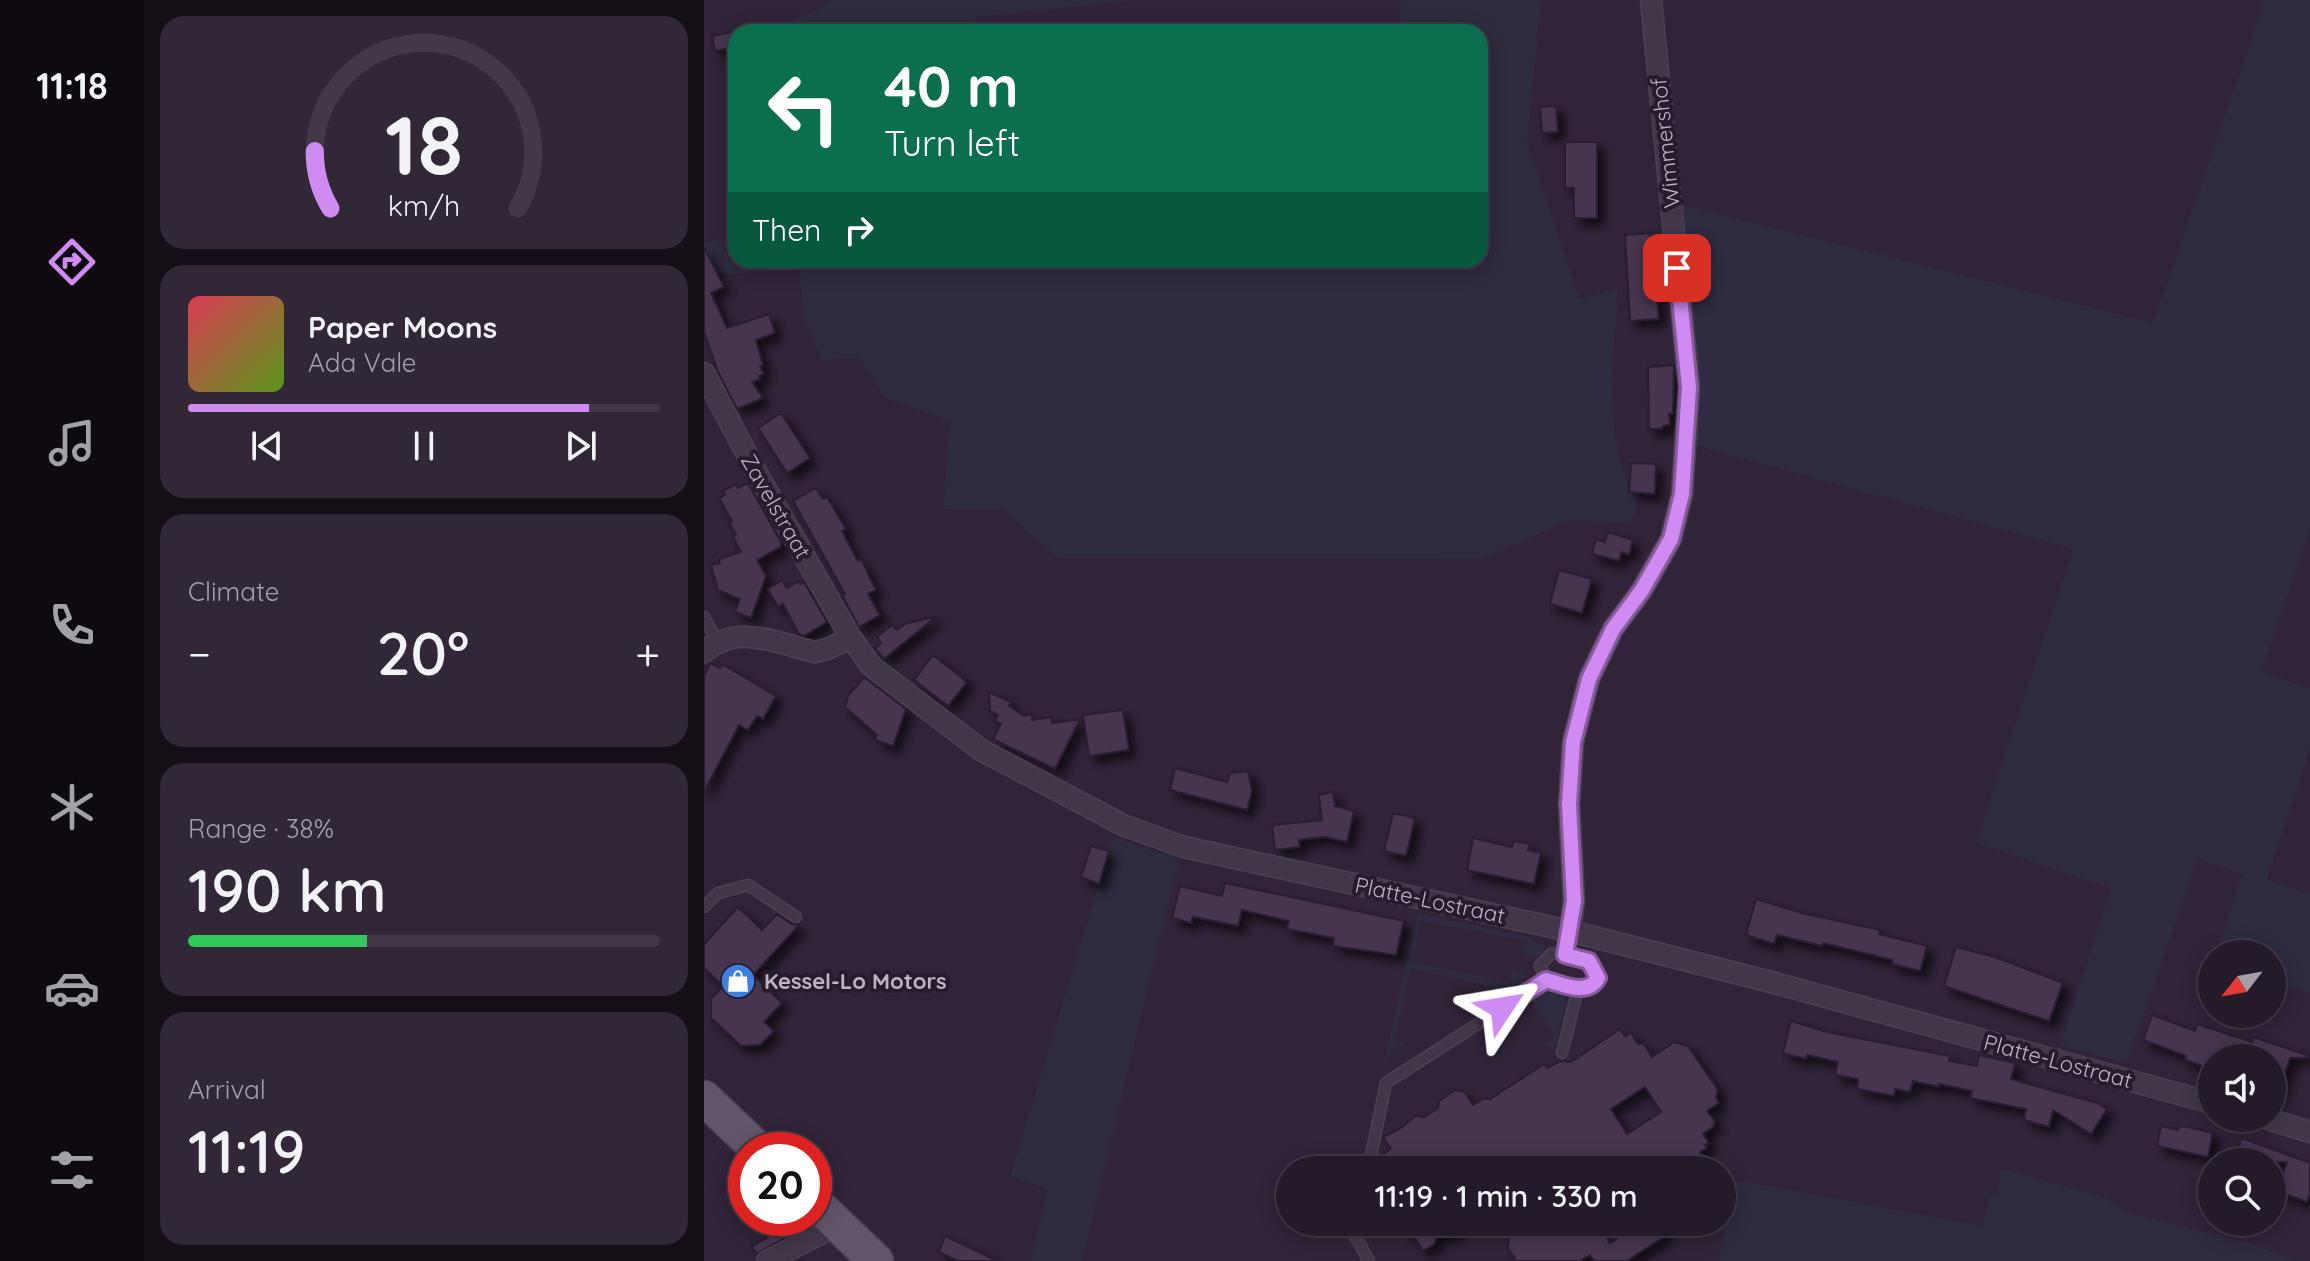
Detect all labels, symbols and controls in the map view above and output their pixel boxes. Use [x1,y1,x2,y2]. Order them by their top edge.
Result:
text: 40 m [884,51,1019,121]
icon: left [752,56,856,160]
text: 11:18 [36,63,108,108]
street label: Wimmershof [1644,76,1686,210]
text: 18 [385,91,463,195]
text: Turn left [884,120,1020,165]
text: km/h [388,187,460,223]
icon: right [837,208,881,252]
text: Then [752,211,821,249]
icon: directions [44,234,100,290]
pin [1643,234,1711,302]
icon: arrive [1655,246,1699,290]
text: Paper Moons [308,308,497,346]
text: Ada Vale [308,346,417,379]
icon: music [44,415,100,471]
icon: previous [245,424,289,468]
icon: pause [402,424,446,468]
icon: next [559,424,603,468]
street label: Zavelstraat [735,449,817,563]
text: Climate [188,575,279,608]
icon: phone [44,597,100,653]
text: 20° [377,615,469,690]
text: − [188,626,211,681]
text: + [635,626,660,681]
icon: climate [44,779,100,835]
text: Range · 38% [188,812,334,845]
text: 190 km [188,852,387,927]
street label: Platte-Lostraat [1352,870,1508,930]
north arrow [2198,940,2286,1028]
map controls [2198,940,2286,1236]
icon: car [44,960,100,1016]
shop icon: Kessel-Lo Motors [719,962,757,1000]
position arrow [1460,966,1544,1050]
place label: Kessel-Lo Motors [764,967,947,995]
street label: Platte-Lostraat [1981,1028,2135,1094]
button: sound [2198,1044,2286,1132]
text: Arrival [188,1073,266,1106]
text: 11:19 [188,1113,305,1188]
speed limit sign: 20 [728,1132,832,1236]
icon: filters [44,1142,100,1198]
button: search [2198,1148,2286,1236]
text: 11:19 · 1 min · 330 m [1375,1177,1637,1215]

